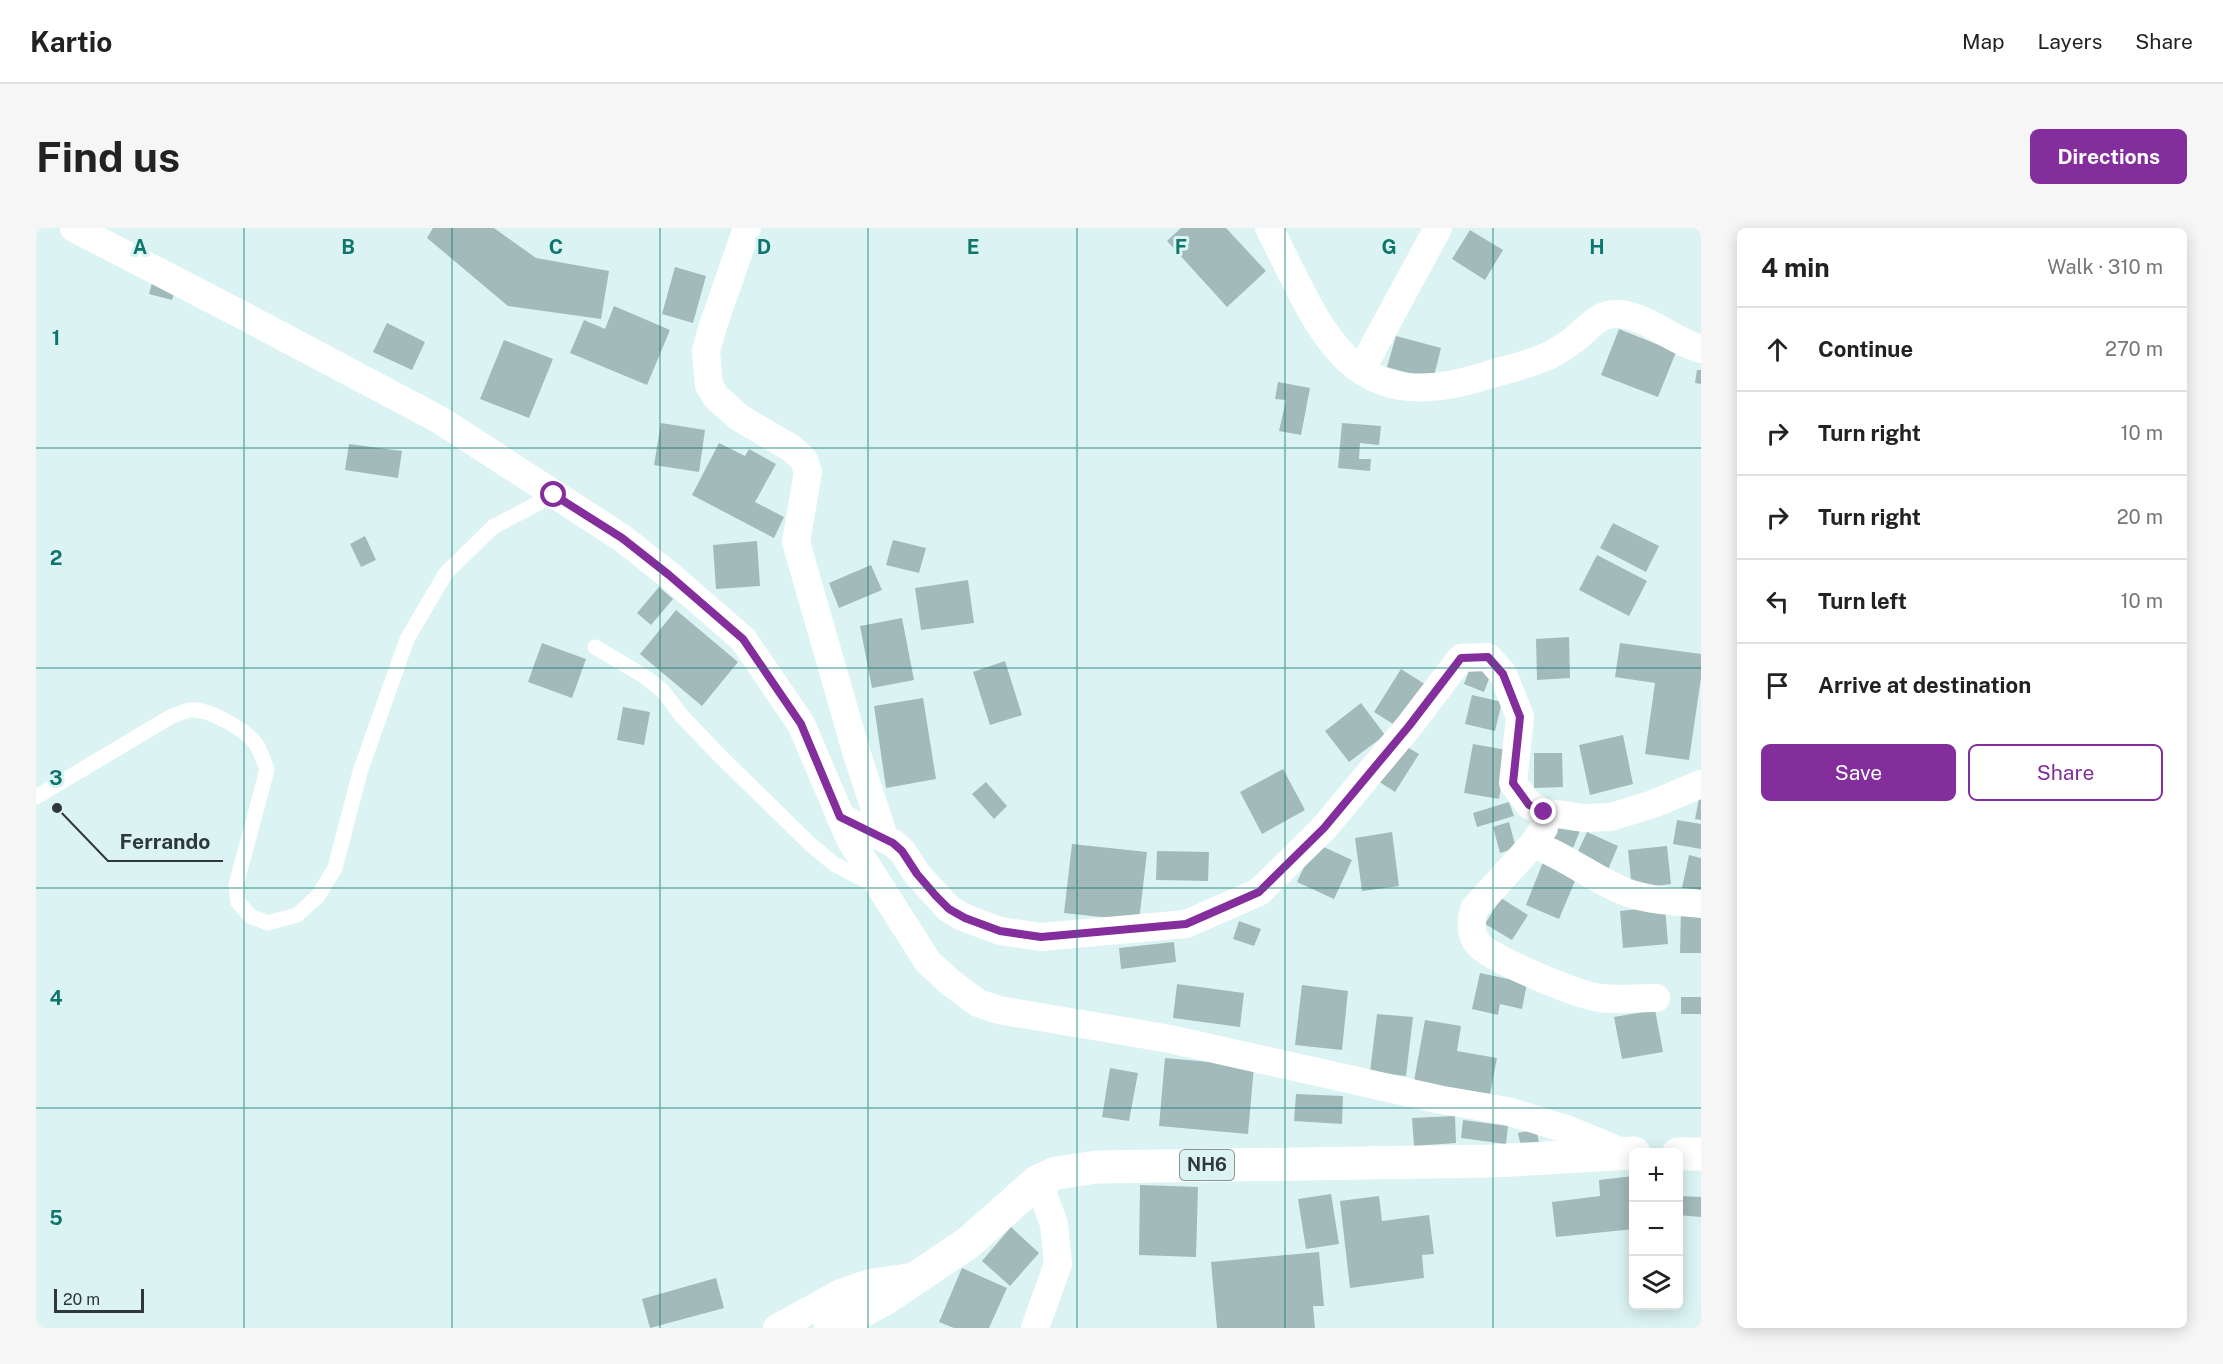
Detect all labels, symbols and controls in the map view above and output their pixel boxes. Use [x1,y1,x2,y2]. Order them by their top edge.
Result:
text: Kartio [30,25,112,58]
text: Map [1962,29,2005,54]
text: Layers [2038,29,2102,54]
text: Share [2135,29,2193,54]
button: Directions [2030,129,2187,184]
text: Find us [36,132,180,181]
text: A [133,235,147,259]
text: B [341,235,355,259]
text: C [549,235,563,259]
text: D [757,235,771,259]
text: E [967,235,979,259]
text: F [1175,235,1187,259]
text: G [1381,235,1397,259]
text: H [1589,235,1605,259]
text: 4 min [1761,252,1830,283]
text: Walk · 310 m [2047,255,2163,279]
text: 1 [52,326,60,350]
icon: ahead [1761,333,1794,366]
text: Continue [1818,336,1913,362]
text: 270 m [2105,337,2163,361]
icon: right [1761,417,1794,450]
text: Turn right [1818,420,1921,446]
text: 10 m [2120,421,2163,445]
route start [540,481,566,507]
icon: right [1761,501,1794,534]
text: Turn right [1818,504,1921,530]
text: 20 m [2117,505,2163,529]
text: 2 [50,546,62,570]
icon: left [1761,585,1794,618]
text: Turn left [1818,588,1907,614]
text: 10 m [2120,589,2163,613]
icon: arrive [1761,669,1794,702]
text: Arrive at destination [1818,672,2031,698]
button: Save [1761,744,1956,801]
button: Share [1968,744,2163,801]
text: 3 [49,766,63,790]
route end [1530,798,1556,824]
callout: Ferrando [108,822,223,861]
text: Ferrando [120,829,210,854]
text: 4 [49,986,63,1010]
map controls [1629,1148,1683,1310]
button: + [1629,1148,1683,1202]
road number: NH6 [1180,1150,1234,1180]
button: − [1629,1202,1683,1256]
text: 5 [49,1206,63,1230]
button: layers [1629,1256,1683,1310]
scale bar [54,1286,144,1314]
text: 20 m [63,1290,100,1309]

